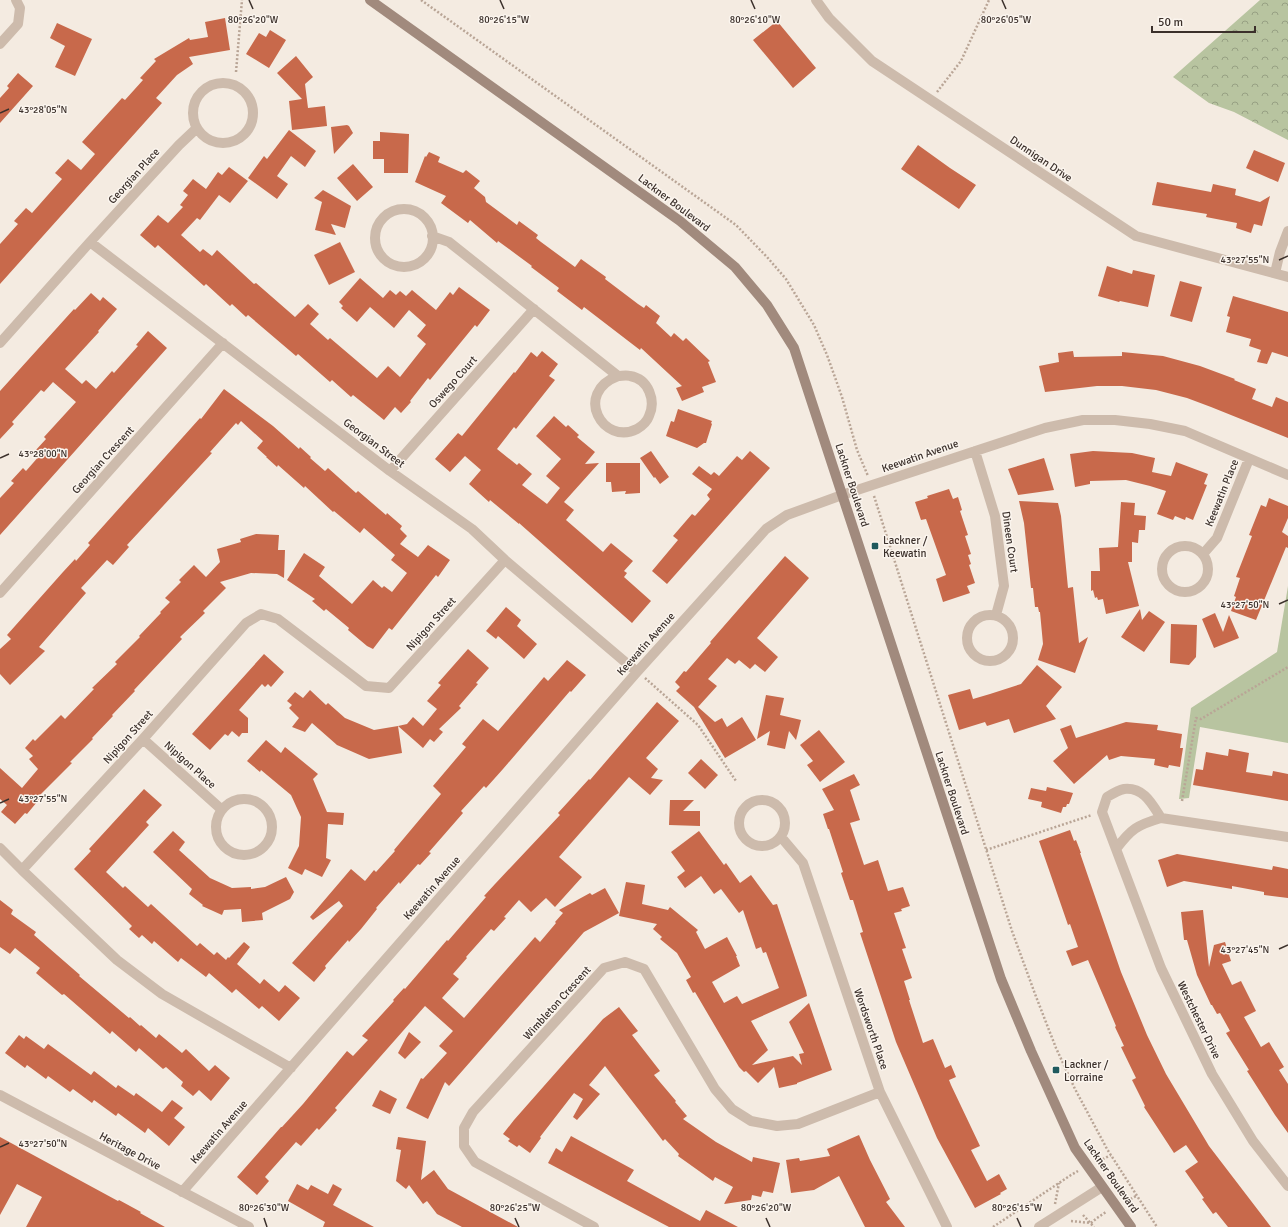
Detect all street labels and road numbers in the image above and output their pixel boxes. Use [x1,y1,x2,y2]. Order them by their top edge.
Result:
street label: Dunnigan Drive [1007,133,1075,185]
street label: Georgian Place [106,145,162,207]
street label: Lackner Boulevard [635,172,713,234]
street label: Oswego Court [426,353,480,411]
street label: Georgian Street [341,416,407,470]
street label: Georgian Crescent [69,423,137,496]
street label: Keewatin Avenue [880,437,960,475]
street label: Lackner Boulevard [832,442,872,529]
street label: Keewatin Place [1203,457,1241,529]
street label: Dineen Court [999,510,1021,574]
street label: Nipigon Street [403,594,459,654]
street label: Keewatin Avenue [614,610,678,678]
street label: Nipigon Street [100,707,156,767]
street label: Nipigon Place [162,738,218,792]
street label: Lackner Boulevard [932,750,972,837]
street label: Keewatin Avenue [401,853,463,923]
street label: Wimbleton Crescent [520,963,594,1043]
street label: Westchester Drive [1175,979,1223,1061]
street label: Wordsworth Place [851,987,891,1071]
street label: Keewatin Avenue [188,1097,250,1167]
street label: Heritage Drive [97,1129,163,1173]
street label: Lackner Boulevard [1081,1137,1141,1216]

